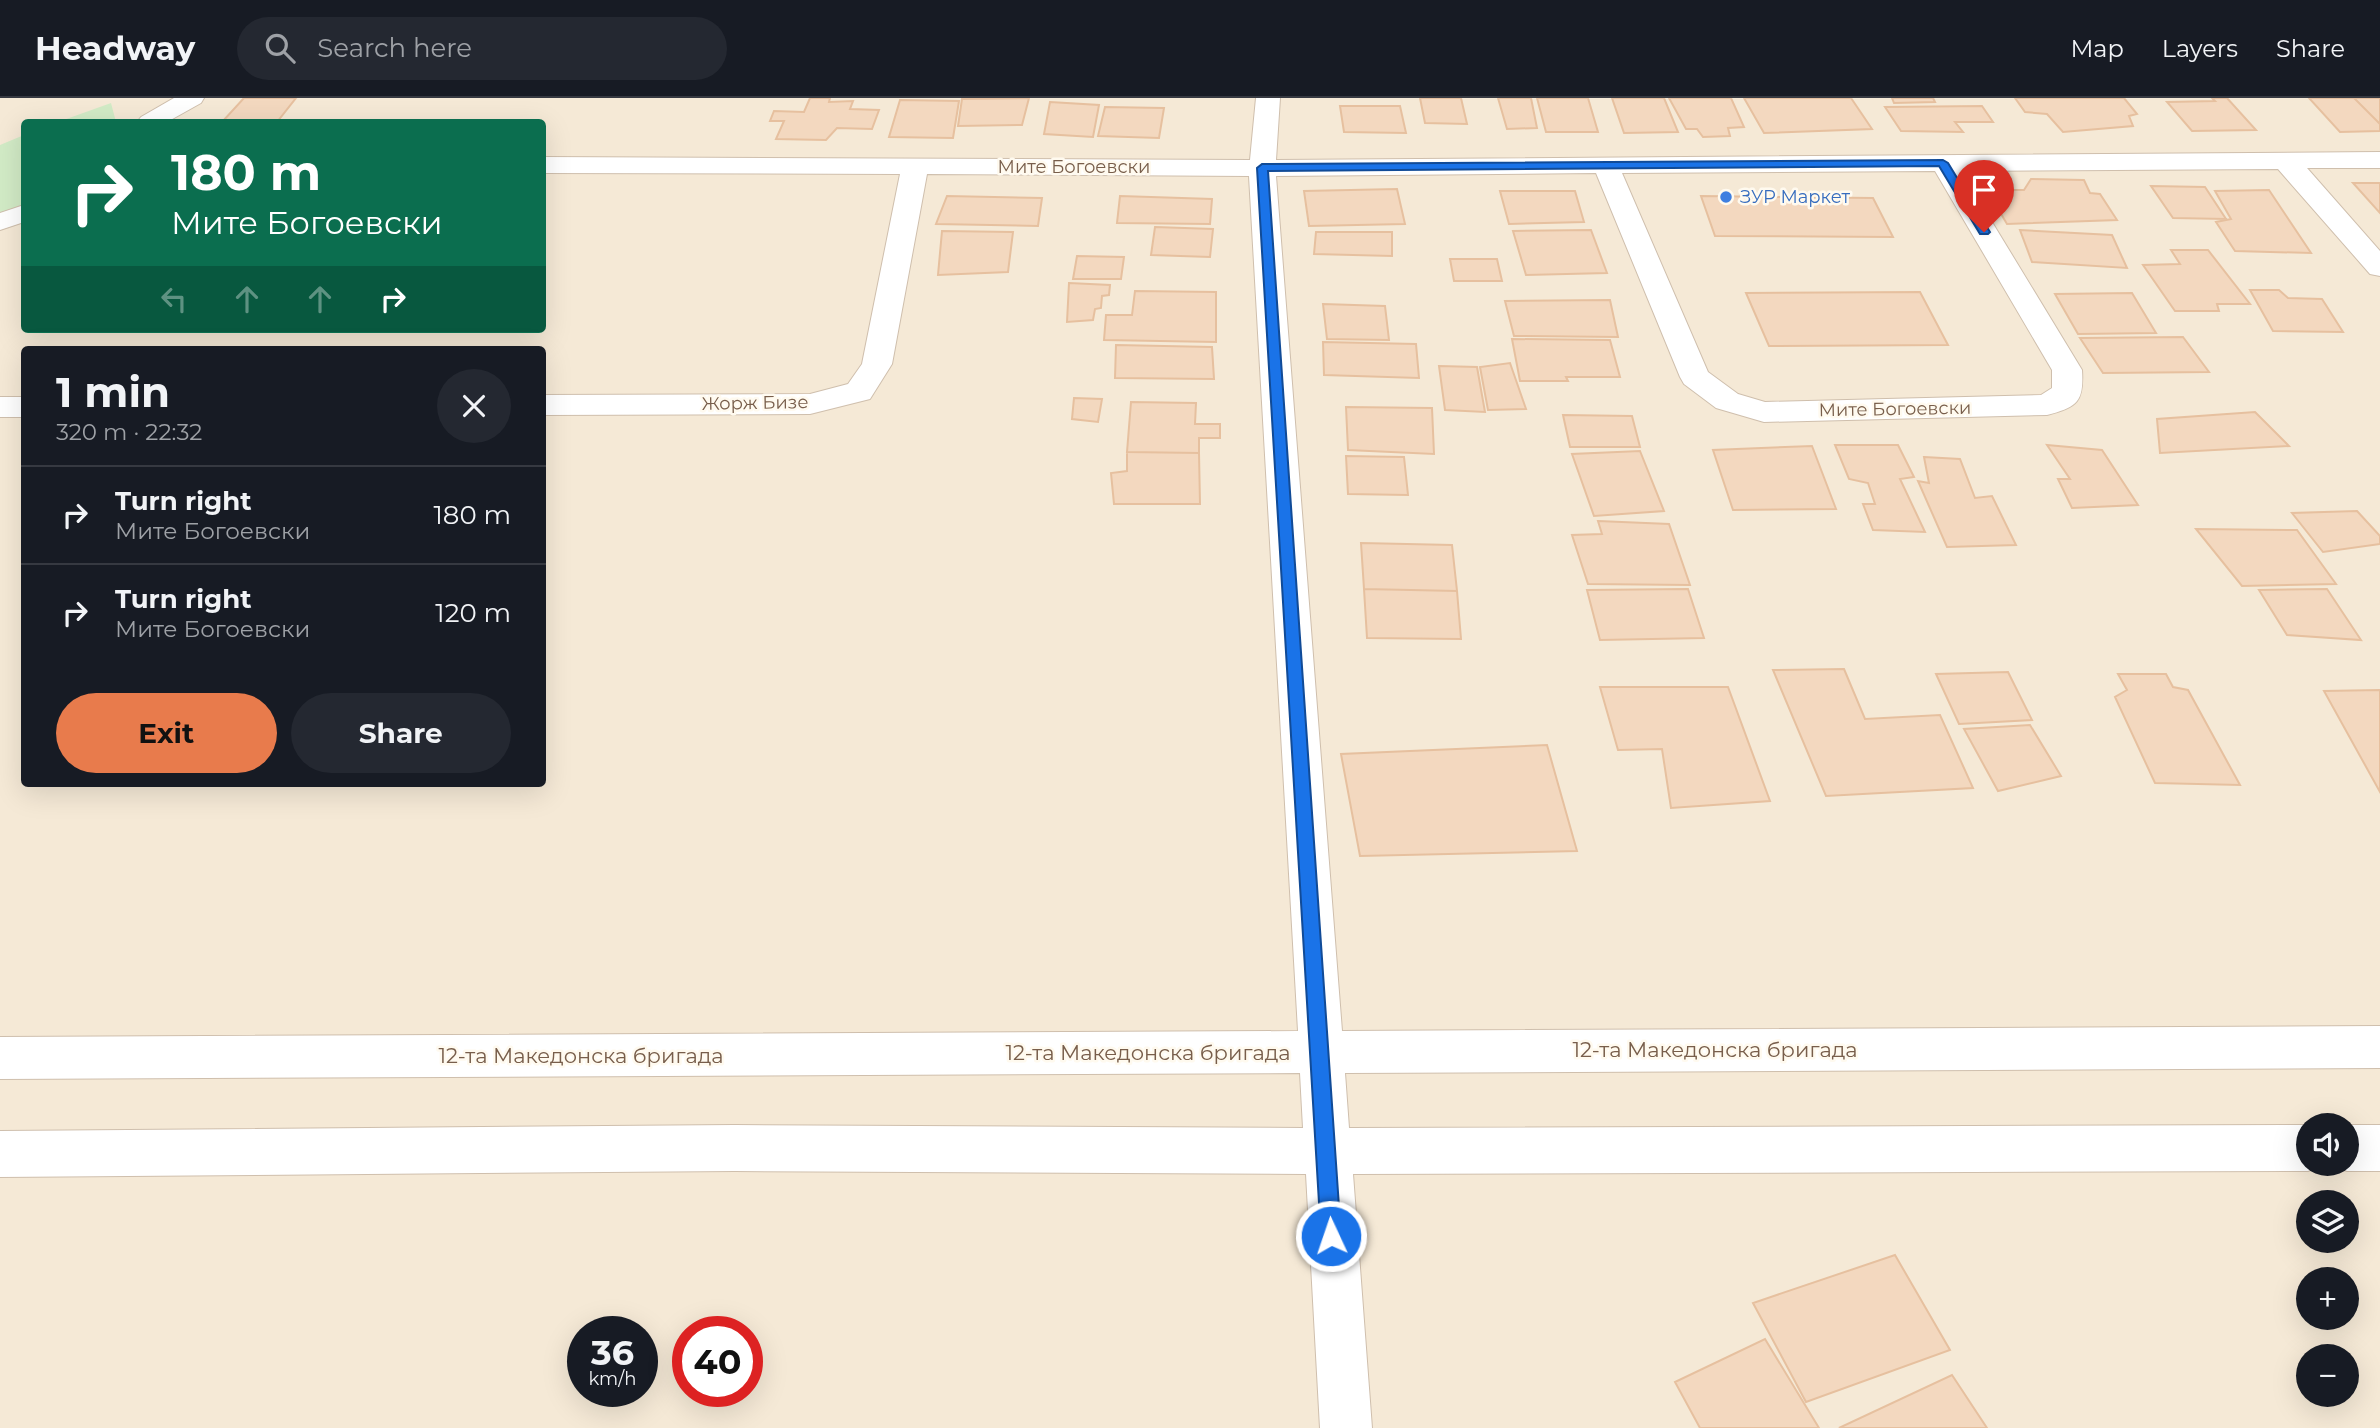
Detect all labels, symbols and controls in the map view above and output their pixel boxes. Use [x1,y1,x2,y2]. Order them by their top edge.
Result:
search box [237,17,727,80]
text: Headway [35,28,195,68]
icon: search [261,29,299,67]
text: Search here [317,32,472,64]
text: Map [2070,34,2124,63]
text: Layers [2162,34,2238,63]
text: Share [2276,34,2345,63]
text: 180 m [171,143,321,202]
icon: right [56,147,147,238]
street label: Мите Богоевски [998,156,1150,178]
pin [1954,160,2014,232]
icon: arrive [1965,171,2003,209]
place label: ЗУР Маркет [1740,186,1850,208]
marker: ЗУР Маркет [1718,189,1734,205]
text: Мите Богоевски [171,203,443,242]
icon: left [155,280,193,318]
icon: ahead [228,280,266,318]
icon: ahead [301,280,339,318]
icon: right [374,280,412,318]
text: 1 min [56,366,170,418]
button: close [437,369,511,443]
street label: Жорж Бизе [701,391,809,415]
street label: Мите Богоевски [1818,397,1972,421]
text: 320 m · 22:32 [56,418,202,446]
text: Turn right [115,485,251,517]
icon: right [56,496,94,534]
text: 180 m [433,499,511,531]
text: Мите Богоевски [115,517,310,545]
text: Turn right [115,583,251,615]
icon: right [56,594,94,632]
text: 120 m [435,597,511,629]
text: Мите Богоевски [115,615,310,643]
button: Exit [56,693,277,773]
button: Share [291,693,511,773]
street label: 12-та Македонска бригада [1572,1037,1858,1062]
street label: 12-та Македонска бригада [1005,1040,1291,1065]
street label: 12-та Македонска бригада [438,1043,724,1068]
map controls [2296,1113,2359,1407]
button: sound [2296,1113,2359,1176]
button: layers [2296,1190,2359,1253]
position arrow [1294,1199,1368,1273]
button: + [2296,1267,2359,1330]
speed limit sign: 40 [672,1316,763,1407]
text: 36 [591,1331,634,1374]
button: − [2296,1344,2359,1407]
text: km/h [588,1368,637,1390]

